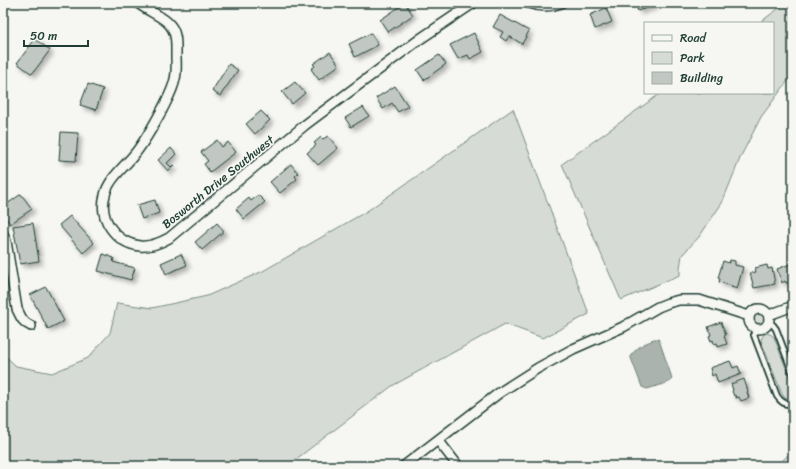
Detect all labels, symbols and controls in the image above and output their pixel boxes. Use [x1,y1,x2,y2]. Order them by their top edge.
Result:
scale bar [24,22,88,48]
legend [644,22,774,94]
text: 50 m [30,25,57,47]
text: Road [680,27,707,49]
text: Park [680,47,705,69]
text: Building [680,67,723,89]
street label: Bosworth Drive Southwest [157,129,280,235]

